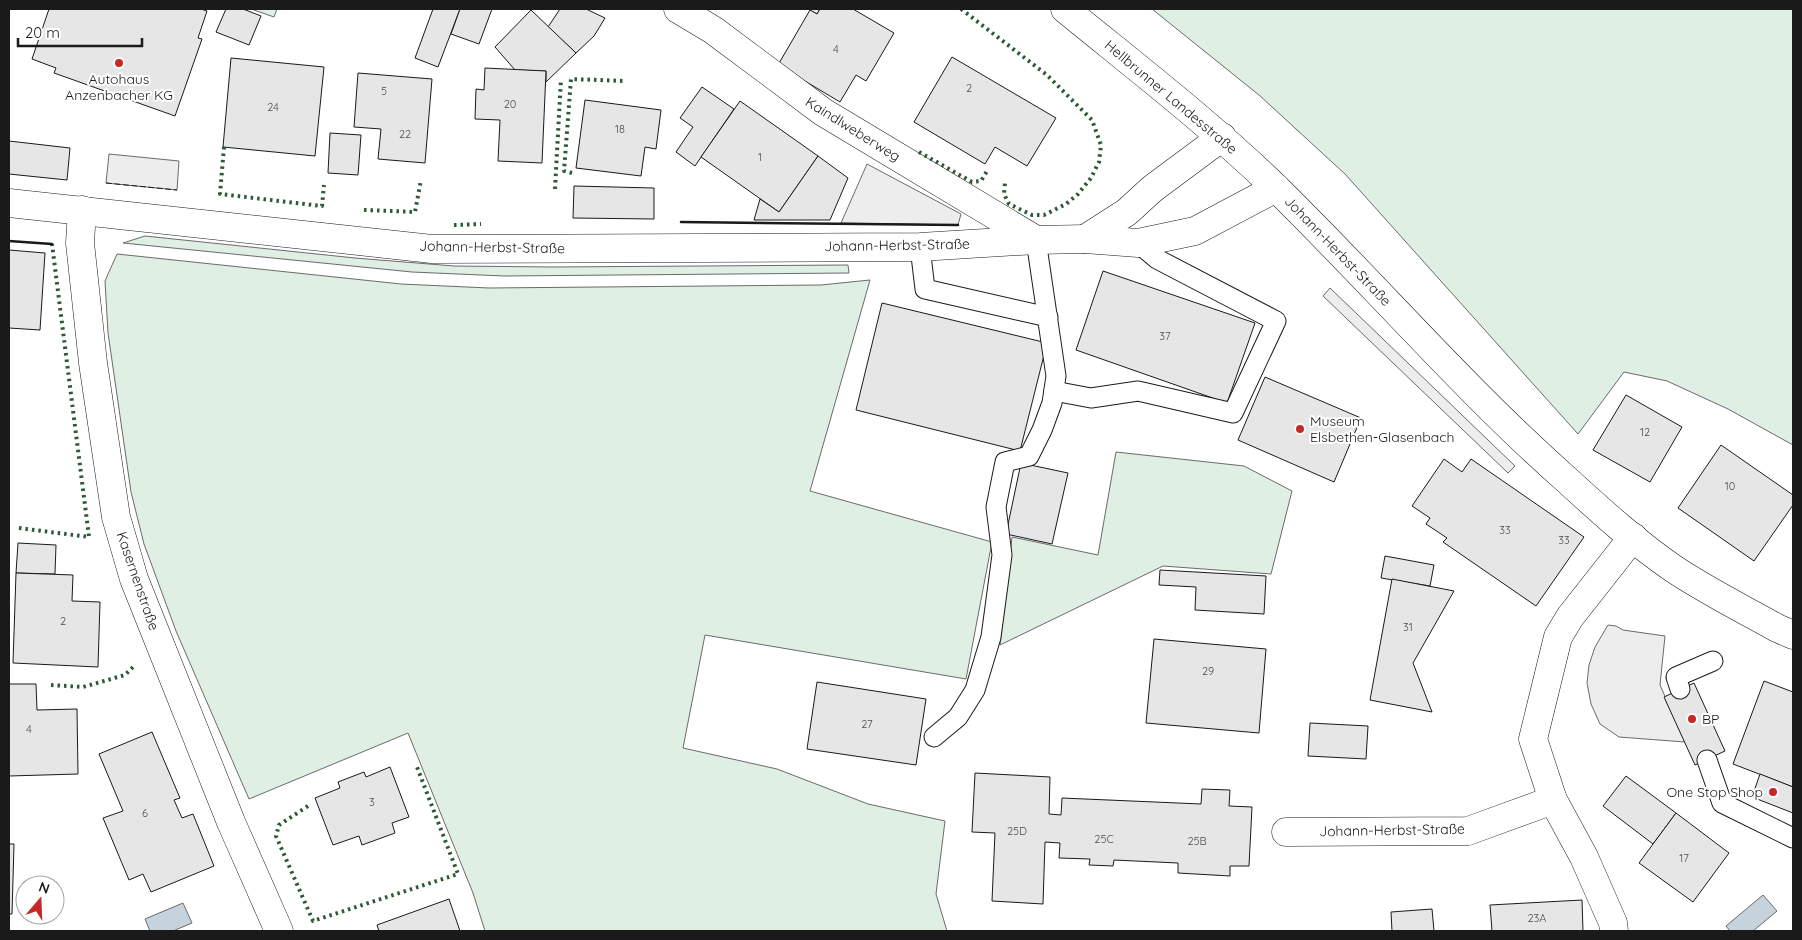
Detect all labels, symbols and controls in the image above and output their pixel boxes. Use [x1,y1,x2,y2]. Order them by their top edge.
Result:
scale bar [18,15,141,47]
text: 20 m [25,23,60,42]
street label: Hellbrunner Landesstraße [1101,36,1241,158]
house number: 4 [833,42,839,56]
marker: Autohaus Anzenbacher KG [113,57,125,69]
place label: Autohaus Anzenbacher KG [65,70,173,104]
house number: 2 [966,81,972,95]
house number: 5 [381,84,387,98]
street label: Kaindlweberweg [802,93,904,165]
house number: 20 [504,97,516,111]
house number: 24 [267,100,279,114]
house number: 18 [615,122,625,136]
house number: 22 [399,127,411,141]
house number: 1 [758,150,762,164]
street label: Johann-Herbst-Straße [1281,192,1395,310]
street label: Johann-Herbst-Straße [824,235,970,255]
street label: Johann-Herbst-Straße [419,237,565,257]
house number: 37 [1159,329,1171,343]
place label: Museum Elsbethen-Glasenbach [1310,412,1454,446]
marker: Museum Elsbethen-Glasenbach [1294,423,1306,435]
house number: 12 [1640,425,1650,439]
house number: 10 [1725,479,1735,493]
house number: 33 [1499,523,1511,537]
street label: Kasernenstraße [113,529,163,633]
house number: 33 [1558,533,1570,547]
house number: 2 [60,614,66,628]
house number: 31 [1403,620,1413,634]
house number: 29 [1202,664,1214,678]
place label: BP [1702,710,1719,728]
marker: BP [1686,713,1698,725]
house number: 27 [861,717,873,731]
house number: 4 [26,722,32,736]
place label: One Stop Shop [1666,783,1763,801]
marker: One Stop Shop [1767,786,1779,798]
house number: 3 [369,795,375,809]
house number: 6 [142,806,148,820]
street label: Johann-Herbst-Straße [1319,820,1465,840]
house number: 25D [1007,824,1027,838]
house number: 25C [1094,832,1114,846]
house number: 25B [1187,834,1207,848]
house number: 17 [1679,851,1689,865]
north arrow [15,875,65,925]
text: N [36,878,52,898]
house number: 23A [1528,911,1546,925]

